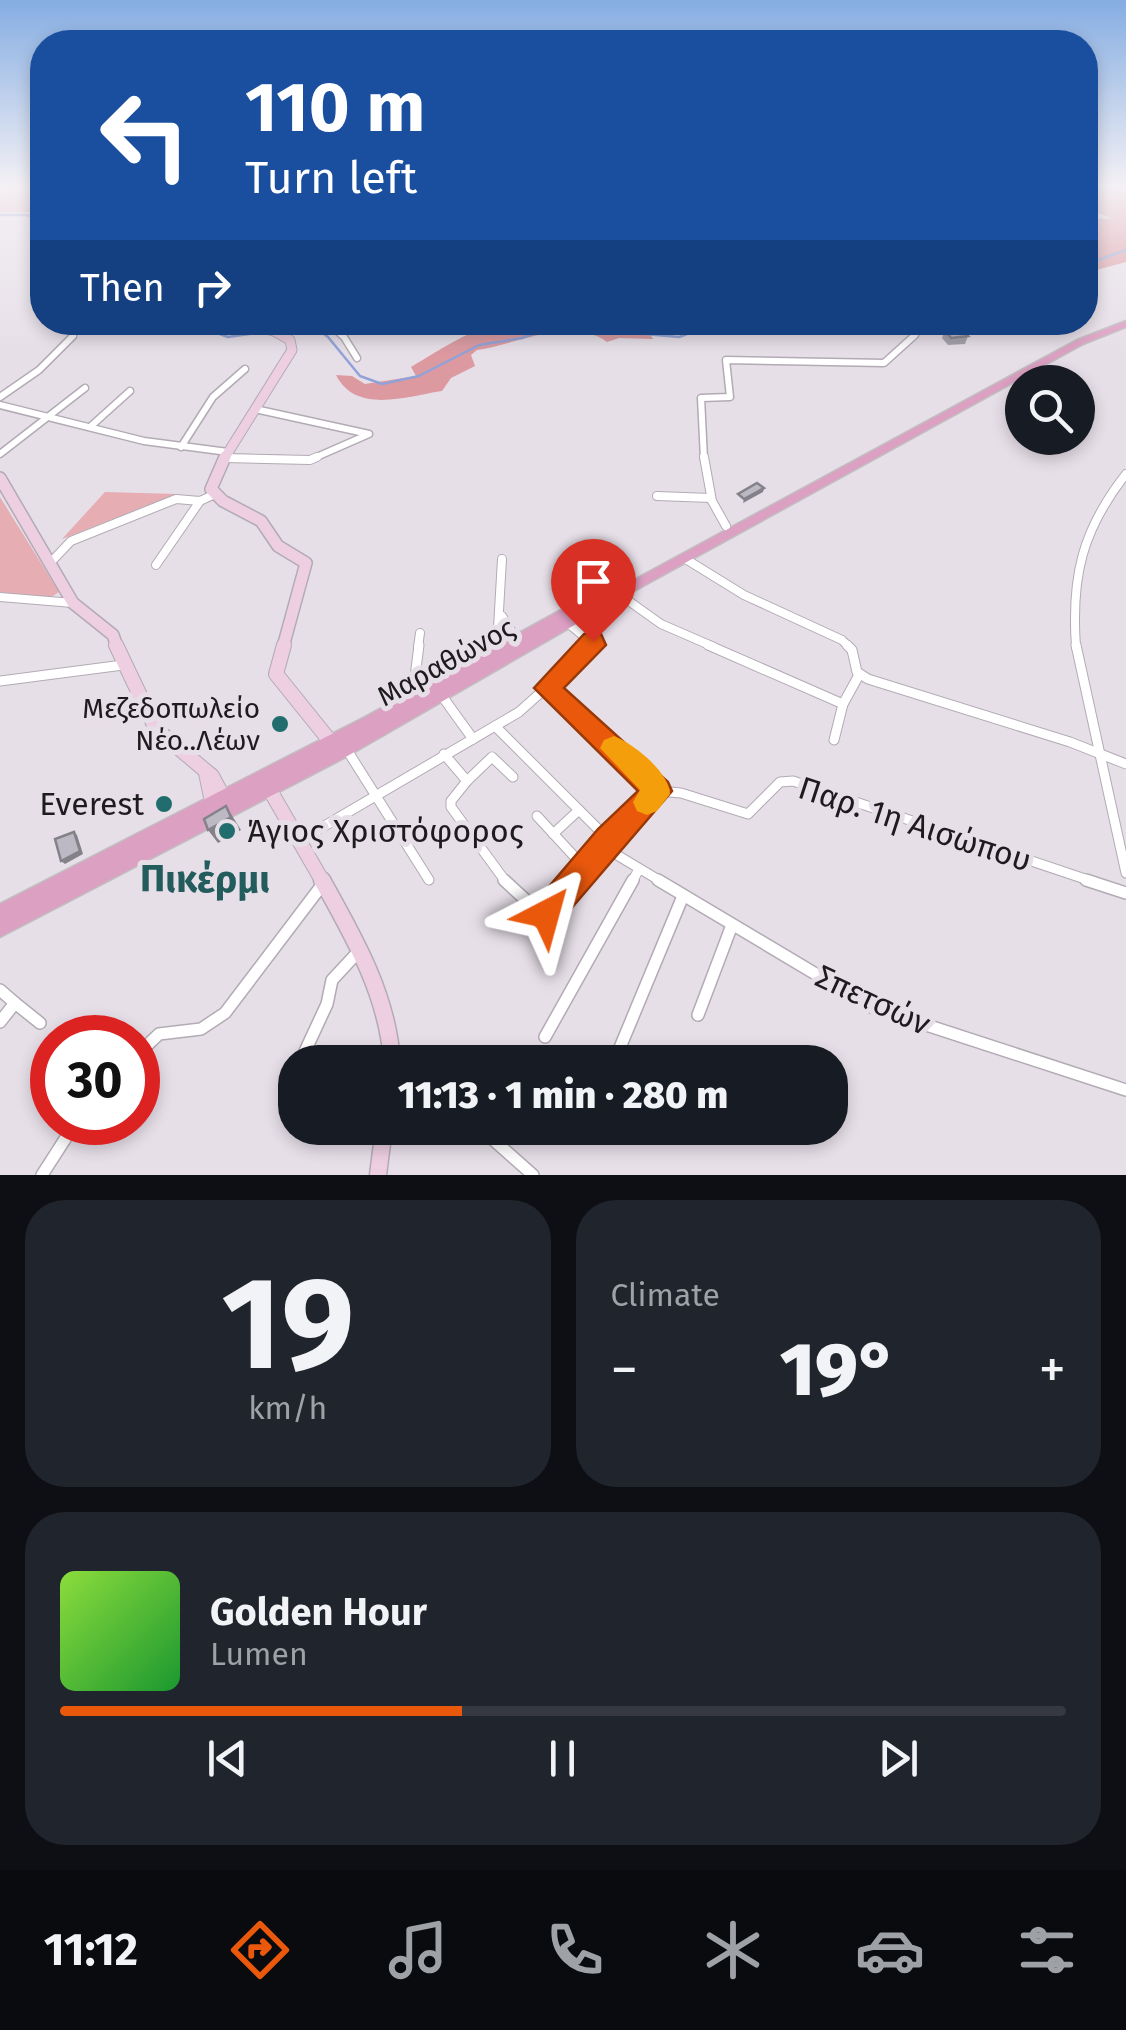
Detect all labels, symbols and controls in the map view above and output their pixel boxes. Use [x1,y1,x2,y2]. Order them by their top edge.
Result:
text: 110 m [245,66,425,150]
icon: left [80,70,210,200]
text: Turn left [245,151,417,205]
icon: right [185,260,240,315]
text: Then [80,265,165,311]
map controls [1005,365,1095,455]
button: search [1005,365,1095,455]
pin [551,539,636,642]
icon: arrive [566,554,621,609]
street label: Μαραθώνος [372,611,520,713]
place label: Μεζεδοπωλείο Νέο..Λέων [82,692,260,757]
marker: Μεζεδοπωλείο Νέο..Λέων [269,713,291,735]
street label: Παρ. 1η Αισώπου [794,768,1036,880]
place label: Everest [39,785,144,823]
marker: Everest [153,793,175,815]
place label: Άγιος Χριστόφορος [247,812,524,850]
marker: Άγιος Χριστόφορος [216,820,238,842]
district label: Πικέρμι [140,856,270,902]
position arrow [494,862,598,966]
street label: Σπετσών [810,957,937,1043]
speed limit sign: 30 [30,1015,160,1145]
text: 11:13 · 1 min · 280 m [398,1072,728,1118]
text: 19 [221,1246,354,1402]
text: Climate [611,1276,720,1314]
text: 19° [780,1325,897,1415]
text: − [611,1337,638,1403]
text: + [1039,1337,1066,1403]
text: km/h [248,1389,327,1427]
text: Golden Hour [210,1589,427,1635]
text: Lumen [210,1635,308,1673]
icon: previous [200,1731,255,1786]
icon: pause [535,1731,590,1786]
icon: next [871,1731,926,1786]
icon: directions [225,1915,295,1985]
icon: music [383,1915,453,1985]
icon: phone [540,1915,610,1985]
icon: climate [698,1915,768,1985]
icon: car [855,1915,925,1985]
icon: filters [1012,1915,1082,1985]
text: 11:12 [44,1923,138,1977]

